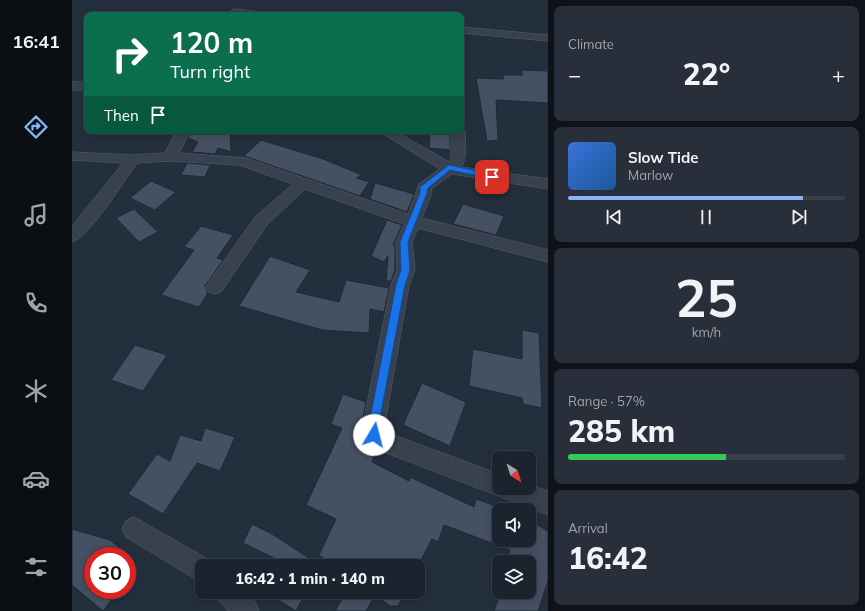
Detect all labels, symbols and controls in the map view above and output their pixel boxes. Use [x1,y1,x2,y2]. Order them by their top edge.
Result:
text: 120 m [170,25,253,60]
icon: right [104,28,156,80]
text: 16:41 [12,30,60,53]
text: Climate [568,36,614,52]
text: 22° [683,55,730,93]
text: Turn right [170,60,250,83]
text: − [568,61,581,89]
text: + [832,61,845,89]
icon: arrive [147,104,169,126]
text: Then [104,106,139,125]
icon: directions [22,113,50,141]
text: Slow Tide [628,148,698,167]
pin [475,160,509,194]
icon: arrive [481,166,503,188]
text: Marlow [628,167,673,183]
icon: music [22,201,50,229]
icon: previous [603,206,625,228]
icon: pause [695,206,717,228]
icon: next [788,206,810,228]
text: 25 [675,265,738,330]
icon: phone [22,289,50,317]
text: km/h [692,324,721,340]
icon: climate [22,377,50,405]
text: Range · 57% [568,393,645,409]
text: 285 km [568,412,675,450]
position arrow [353,414,395,456]
north arrow [492,451,536,495]
map controls [492,451,536,599]
icon: car [22,465,50,493]
button: sound [492,503,536,547]
text: Arrival [568,520,608,536]
text: 16:42 [568,539,648,577]
speed limit sign: 30 [84,547,136,599]
icon: filters [22,553,50,581]
button: layers [492,555,536,599]
text: 16:42 · 1 min · 140 m [235,569,385,588]

